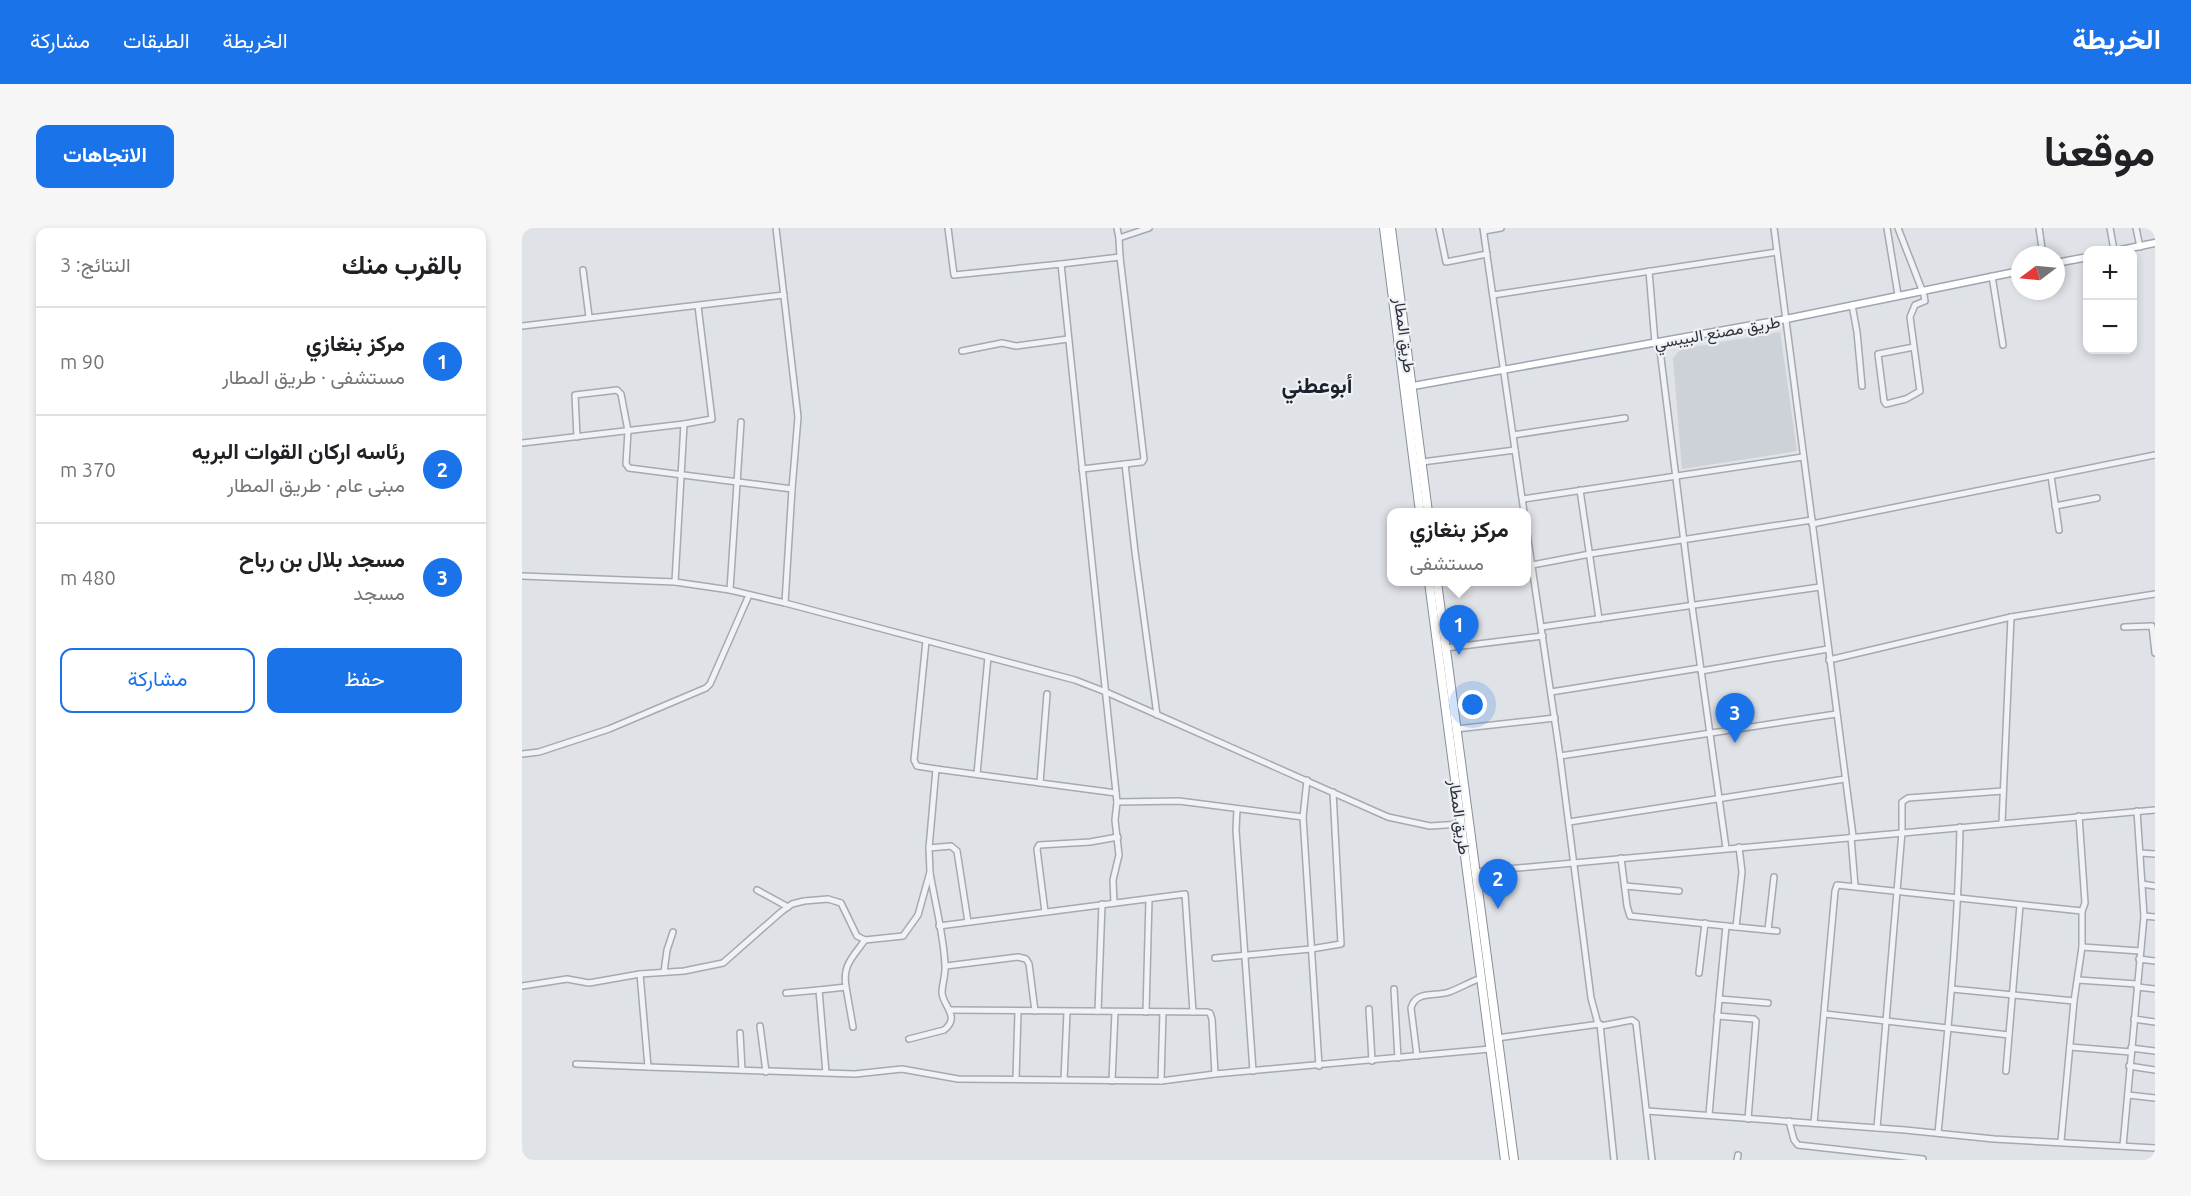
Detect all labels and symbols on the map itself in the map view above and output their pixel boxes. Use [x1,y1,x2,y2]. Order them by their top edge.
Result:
north arrow [2011,246,2065,300]
street label: طريق المطار [1389,295,1419,374]
street label: طريق مصنع البيبسي [1653,312,1782,357]
district label: أبوعطني [1282,372,1352,404]
pin: 1 [1440,606,1478,655]
your location [1458,690,1487,719]
pin: 3 [1716,694,1754,743]
street label: طريق المطار [1444,777,1474,856]
pin: 2 [1478,860,1518,909]

